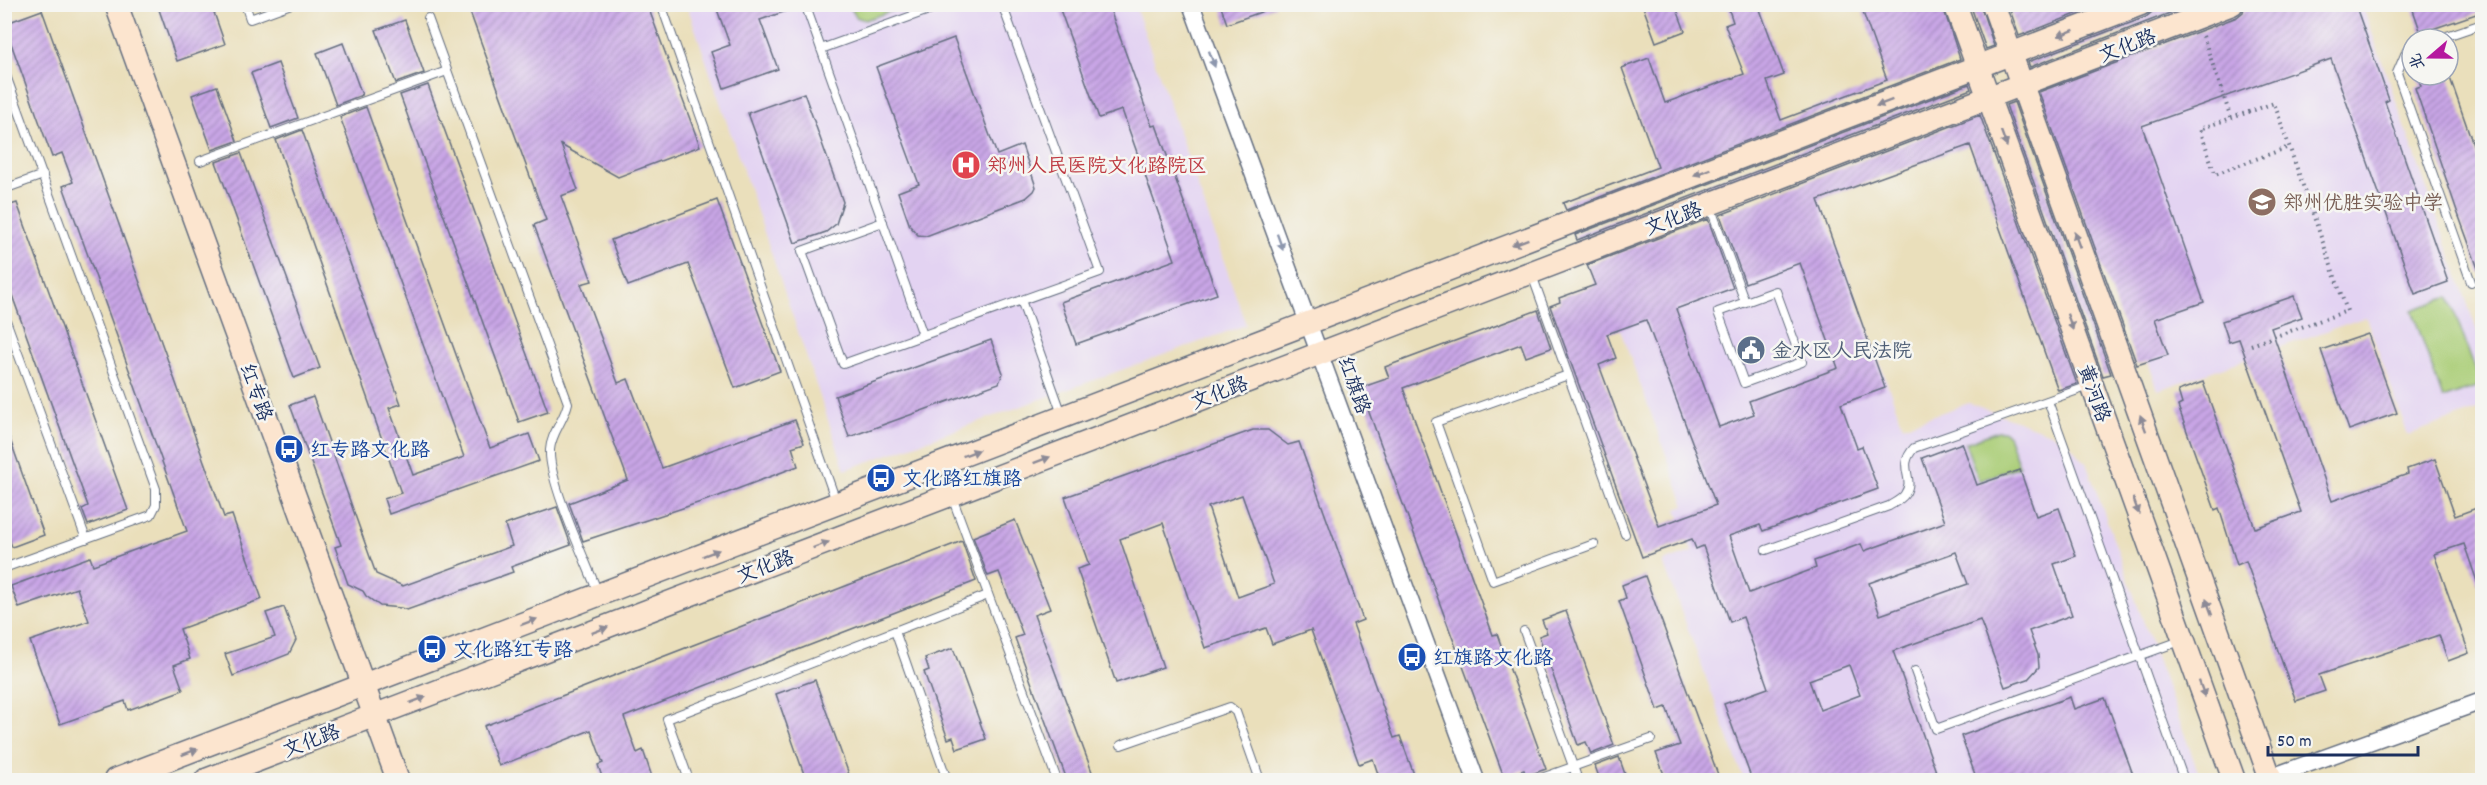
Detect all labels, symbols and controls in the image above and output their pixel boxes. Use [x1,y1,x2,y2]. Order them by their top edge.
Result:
street label: 文化路 [2095,24,2162,72]
north arrow [2400,27,2460,87]
one-way arrow [2057,28,2075,38]
text: 北 [2405,50,2432,73]
one-way arrow [1207,51,1217,69]
one-way arrow [1875,98,1893,108]
one-way arrow [1999,130,2009,148]
hospital icon: 郑州人民医院文化路院区 [950,149,982,181]
place label: 郑州人民医院文化路院区 [987,154,1207,182]
one-way arrow [1693,168,1711,178]
school or university icon: 郑州优胜实验中学 [2246,186,2278,218]
place label: 郑州优胜实验中学 [2283,191,2443,219]
street label: 文化路 [1641,197,1708,245]
one-way arrow [2072,231,2082,249]
one-way arrow [1275,233,1285,251]
one-way arrow [1511,238,1529,247]
one-way arrow [2065,313,2075,331]
public building icon: 金水区人民法院 [1735,334,1767,366]
place label: 金水区人民法院 [1772,339,1912,367]
street label: 红旗路 [1329,353,1376,420]
street label: 红专路 [231,360,278,427]
street label: 黄河路 [2069,361,2116,428]
street label: 文化路 [1187,371,1254,419]
one-way arrow [2138,414,2148,432]
bus stop icon: 红专路文化路 [273,433,305,465]
place label: 红专路文化路 [310,438,431,466]
one-way arrow [962,447,980,457]
one-way arrow [1034,455,1052,465]
bus stop icon: 文化路红旗路 [865,462,897,494]
place label: 文化路红旗路 [902,467,1023,495]
one-way arrow [2131,497,2141,515]
one-way arrow [812,540,830,549]
street label: 文化路 [733,545,800,593]
one-way arrow [702,547,720,557]
one-way arrow [2203,598,2213,616]
one-way arrow [520,617,538,627]
one-way arrow [591,625,609,634]
bus stop icon: 文化路红专路 [416,633,448,665]
place label: 文化路红专路 [453,638,574,666]
bus stop icon: 红旗路文化路 [1396,641,1428,673]
place label: 红旗路文化路 [1433,646,1554,674]
one-way arrow [2197,680,2207,698]
one-way arrow [409,694,427,704]
street label: 文化路 [279,719,346,767]
scale bar [2268,719,2418,757]
text: 50 m [2277,730,2312,755]
one-way arrow [181,747,199,757]

